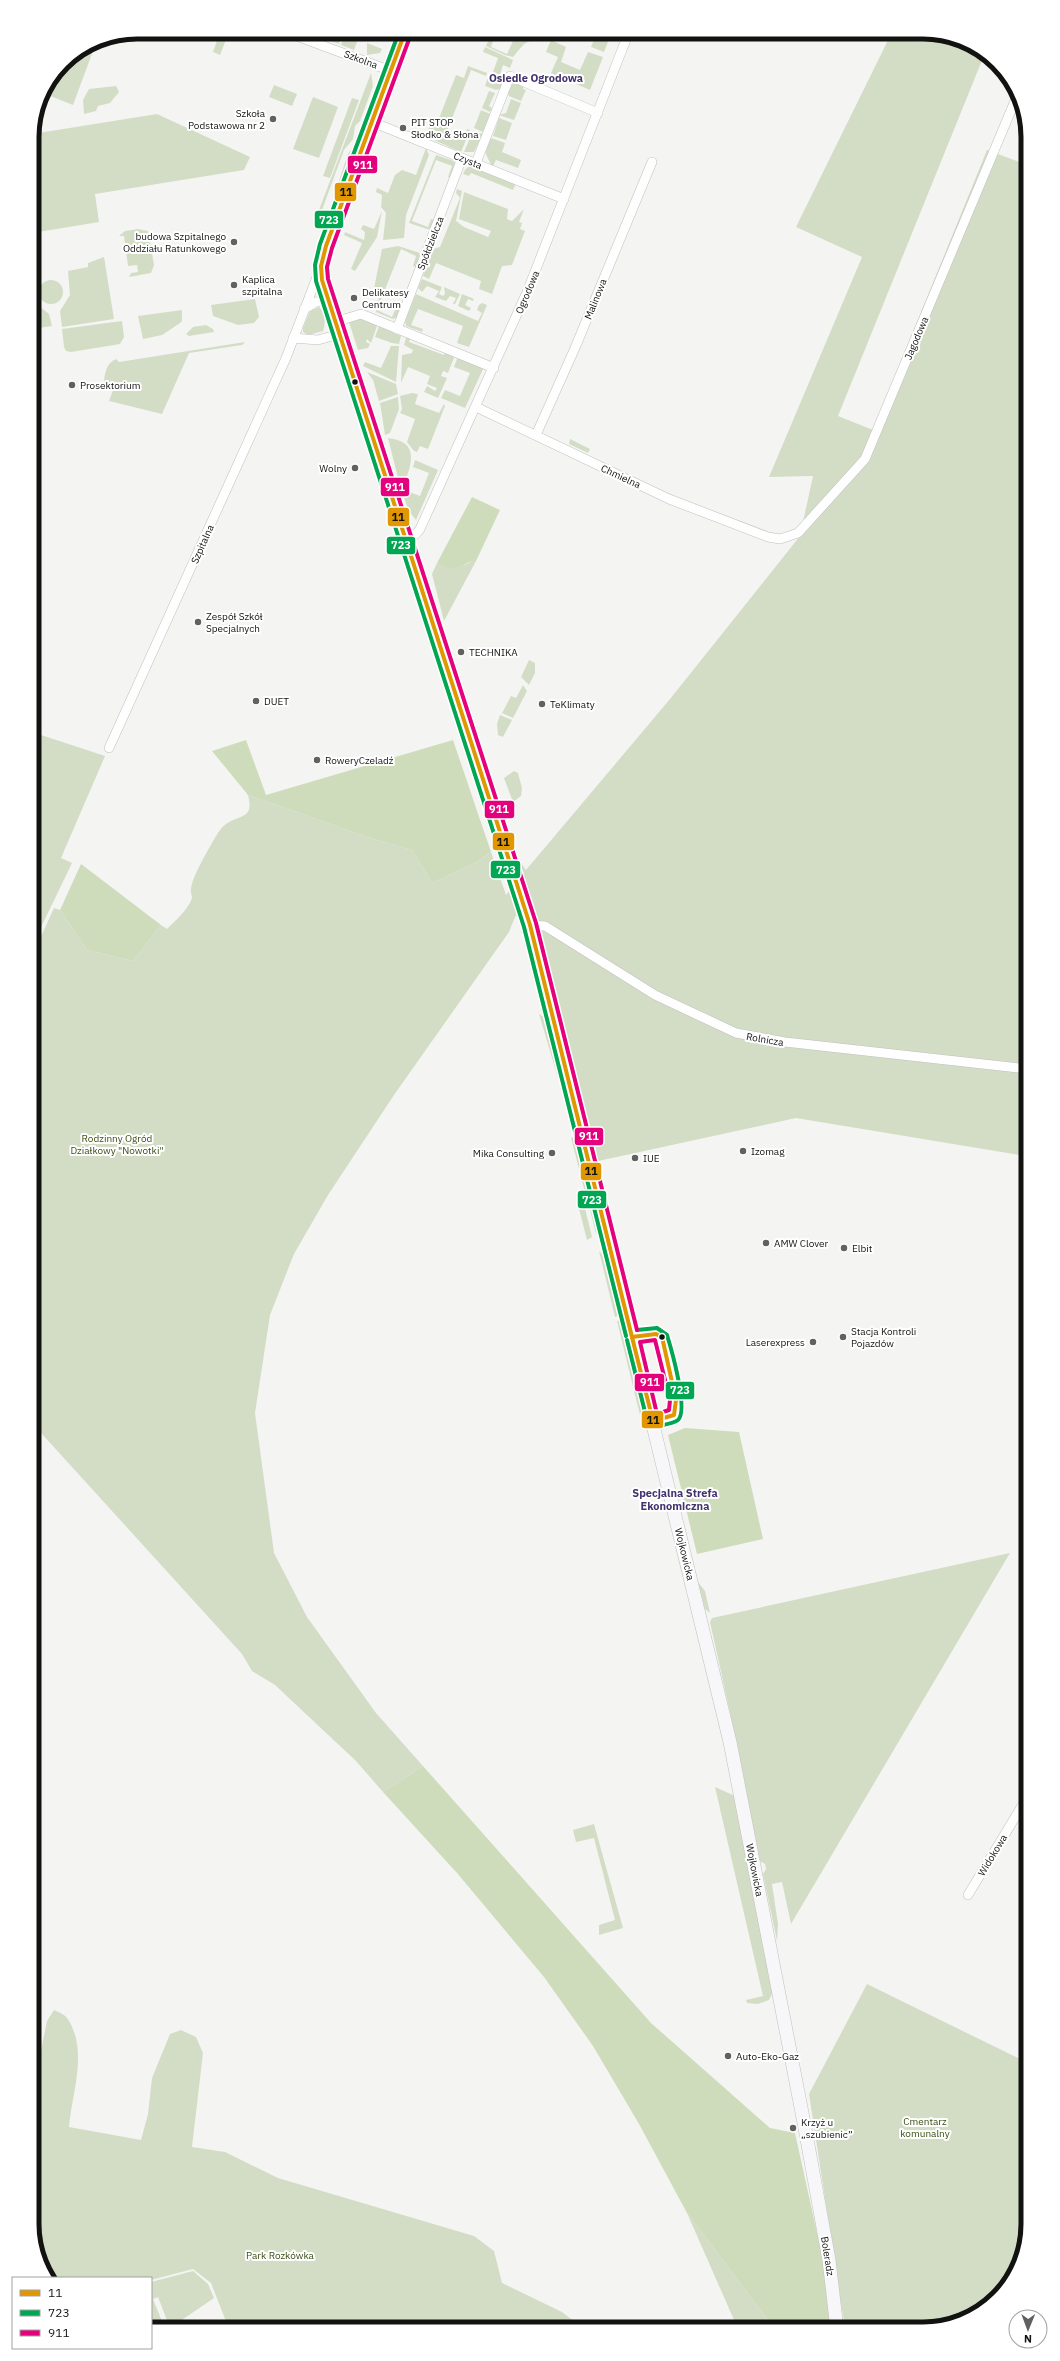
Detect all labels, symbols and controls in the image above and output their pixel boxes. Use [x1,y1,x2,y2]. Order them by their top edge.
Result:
street label: Szkolna [342,47,380,72]
district label: Osiedle Ogrodowa [489,71,583,85]
place label: Szkoła Podstawowa nr 2 [188,107,266,132]
marker: Szkoła Podstawowa nr 2 [268,114,278,124]
place label: PIT STOP Słodko & Słona [411,116,479,141]
marker: PIT STOP Słodko & Słona [398,123,408,133]
street label: Czysta [452,149,485,172]
line badge: 911 [347,155,378,174]
text: 911 [353,158,373,172]
line badge: 11 [334,182,357,202]
text: 11 [339,185,353,199]
line badge: 723 [314,210,344,229]
text: 723 [319,213,339,227]
street label: Spółdzielcza [414,214,447,272]
place label: budowa Szpitalnego Oddziału Ratunkowego [123,230,226,255]
marker: budowa Szpitalnego Oddziału Ratunkowego [229,237,239,247]
street label: Ogrodowa [513,268,543,316]
place label: Kaplica szpitalna [242,273,283,298]
street label: Malinowa [581,276,610,321]
marker: Kaplica szpitalna [229,280,239,290]
place label: Delikatesy Centrum [362,286,409,311]
marker: Delikatesy Centrum [349,293,359,303]
street label: Jagodowa [902,314,932,362]
unlabelled marker [350,377,360,387]
place label: Prosektorium [80,379,140,392]
marker: Prosektorium [67,380,77,390]
place label: Wolny [319,462,347,475]
street label: Chmielna [599,462,643,492]
marker: Wolny [350,463,360,473]
line badge: 911 [380,477,410,497]
text: 911 [385,480,405,494]
line badge: 11 [387,507,410,527]
text: 11 [391,510,405,524]
street label: Szpitalna [188,522,217,566]
line badge: 723 [386,536,416,555]
text: 723 [391,538,411,552]
place label: Zespół Szkół Specjalnych [206,610,263,635]
marker: Zespół Szkół Specjalnych [193,617,203,627]
place label: TECHNIKA [469,646,518,659]
marker: TECHNIKA [456,647,466,657]
place label: DUET [264,695,289,708]
marker: DUET [251,696,261,706]
place label: TeKlimaty [550,698,595,711]
marker: TeKlimaty [537,699,547,709]
place label: RoweryCzeladź [325,754,394,767]
marker: RoweryCzeladź [312,755,322,765]
line badge: 911 [484,800,515,819]
text: 911 [489,802,509,816]
line badge: 11 [492,832,515,851]
text: 11 [496,835,510,849]
line badge: 723 [490,860,521,879]
text: 723 [496,863,516,877]
street label: Rolnicza [745,1030,785,1049]
line badge: 911 [574,1127,604,1146]
text: 911 [579,1129,599,1143]
park label: Rodzinny Ogród Działkowy "Nowotki" [70,1132,164,1157]
place label: Izomag [751,1145,785,1158]
marker: Izomag [738,1146,748,1156]
place label: Mika Consulting [473,1147,545,1160]
marker: Mika Consulting [547,1148,557,1158]
place label: IUE [643,1152,660,1165]
marker: IUE [630,1153,640,1163]
line badge: 11 [580,1162,602,1181]
text: 11 [584,1164,598,1178]
line badge: 723 [577,1190,607,1209]
text: 723 [582,1193,602,1207]
place label: AMW Clover [774,1237,829,1250]
marker: AMW Clover [761,1238,771,1248]
place label: Elbit [852,1242,873,1255]
marker: Elbit [839,1243,849,1253]
place label: Stacja Kontroli Pojazdów [851,1325,916,1350]
unlabelled marker [657,1332,667,1342]
marker: Stacja Kontroli Pojazdów [838,1332,848,1342]
place label: Laserexpress [746,1336,805,1349]
marker: Laserexpress [808,1337,818,1347]
line badge: 911 [634,1373,665,1392]
text: 911 [640,1375,660,1389]
line badge: 723 [665,1381,695,1400]
text: 723 [670,1383,690,1397]
line badge: 11 [641,1410,664,1429]
text: 11 [646,1413,660,1427]
district label: Specjalna Strefa Ekonomiczna [632,1486,718,1513]
street label: Wojkowicka [672,1527,697,1582]
street label: Widokowa [975,1831,1010,1878]
street label: Wojkowicka [743,1843,766,1898]
place label: Auto-Eko-Gaz [736,2050,799,2063]
marker: Auto-Eko-Gaz [723,2051,733,2061]
park label: Cmentarz komunalny [900,2115,950,2140]
place label: Krzyż u „szubienic” [801,2116,853,2141]
marker: Krzyż u „szubienic” [788,2123,798,2133]
street label: Boleradz [818,2235,837,2277]
park label: Park Rozkówka [246,2249,315,2262]
legend [12,2277,152,2349]
text: 11 [48,2285,62,2300]
text: 723 [48,2305,70,2320]
north arrow [1008,2309,1048,2349]
text: 911 [48,2325,70,2340]
text: N [1024,2332,1032,2346]

